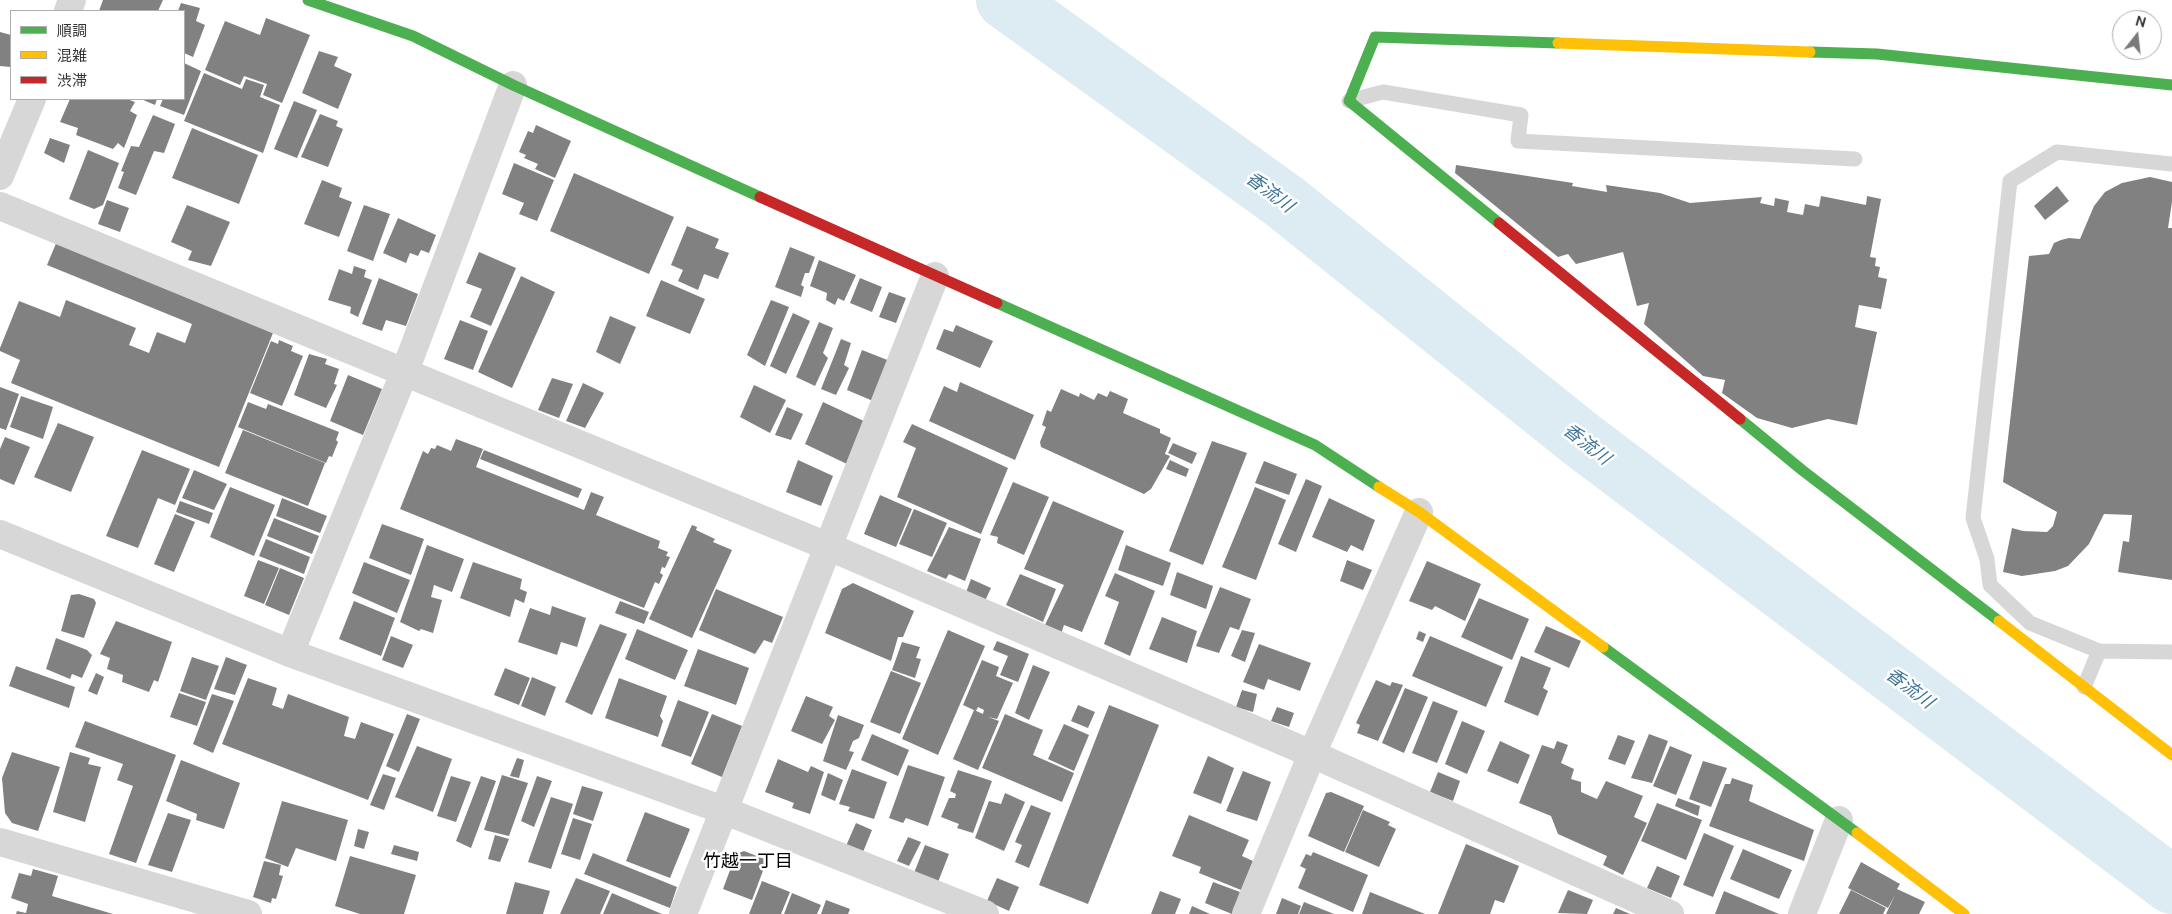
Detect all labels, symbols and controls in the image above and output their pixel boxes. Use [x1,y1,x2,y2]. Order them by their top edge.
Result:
legend [10,10,185,100]
north arrow [2112,10,2162,60]
text: N [2134,12,2148,31]
text: 順調 [57,22,87,39]
text: 混雑 [57,47,87,64]
text: 渋滞 [57,72,87,89]
water label: 香流川 [1242,167,1298,217]
water label: 香流川 [1559,419,1615,469]
water label: 香流川 [1882,663,1938,713]
district label: 竹越一丁目 [703,850,793,872]

